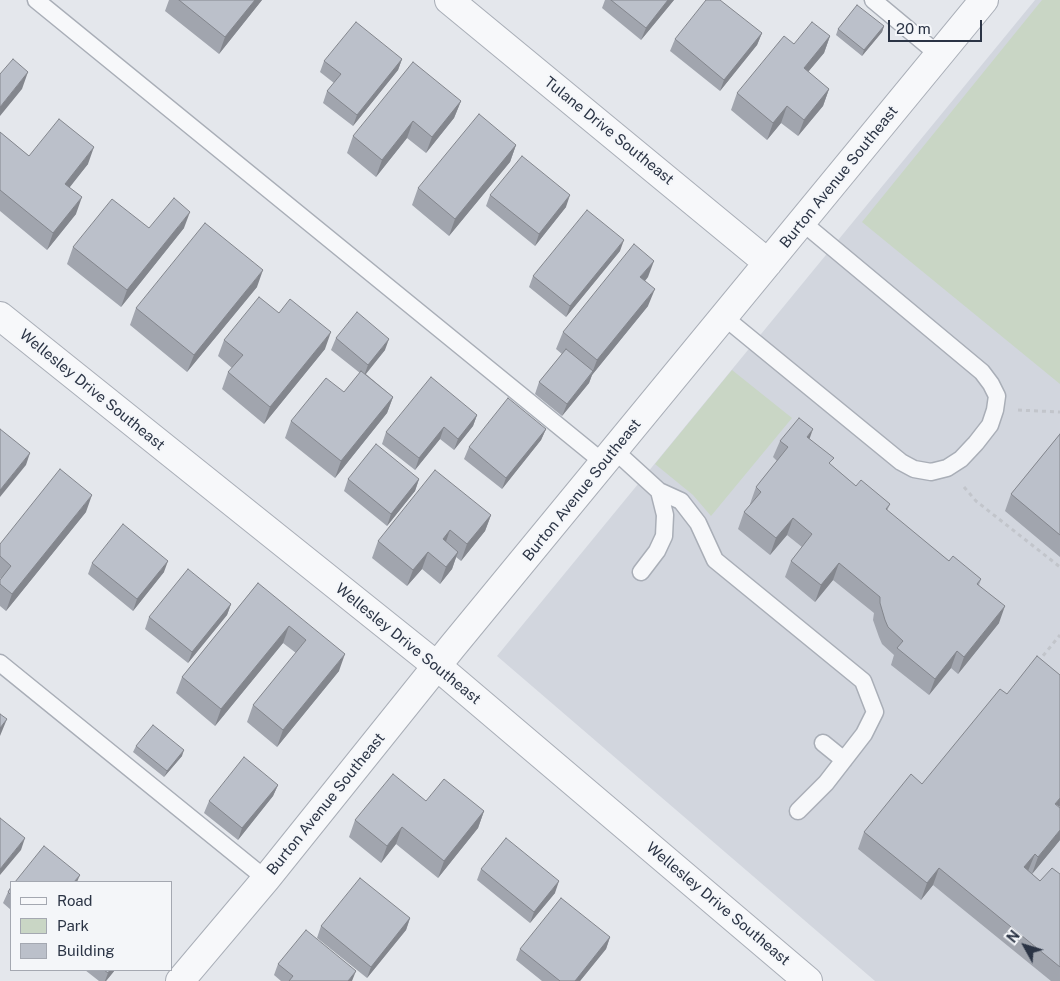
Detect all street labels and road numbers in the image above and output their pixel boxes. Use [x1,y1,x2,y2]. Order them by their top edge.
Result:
street label: Tulane Drive Southeast [541,73,677,189]
street label: Burton Avenue Southeast [776,102,902,252]
street label: Wellesley Drive Southeast [16,326,168,454]
street label: Burton Avenue Southeast [519,415,645,565]
street label: Wellesley Drive Southeast [332,580,484,708]
street label: Burton Avenue Southeast [263,729,389,879]
street label: Wellesley Drive Southeast [643,839,793,969]

